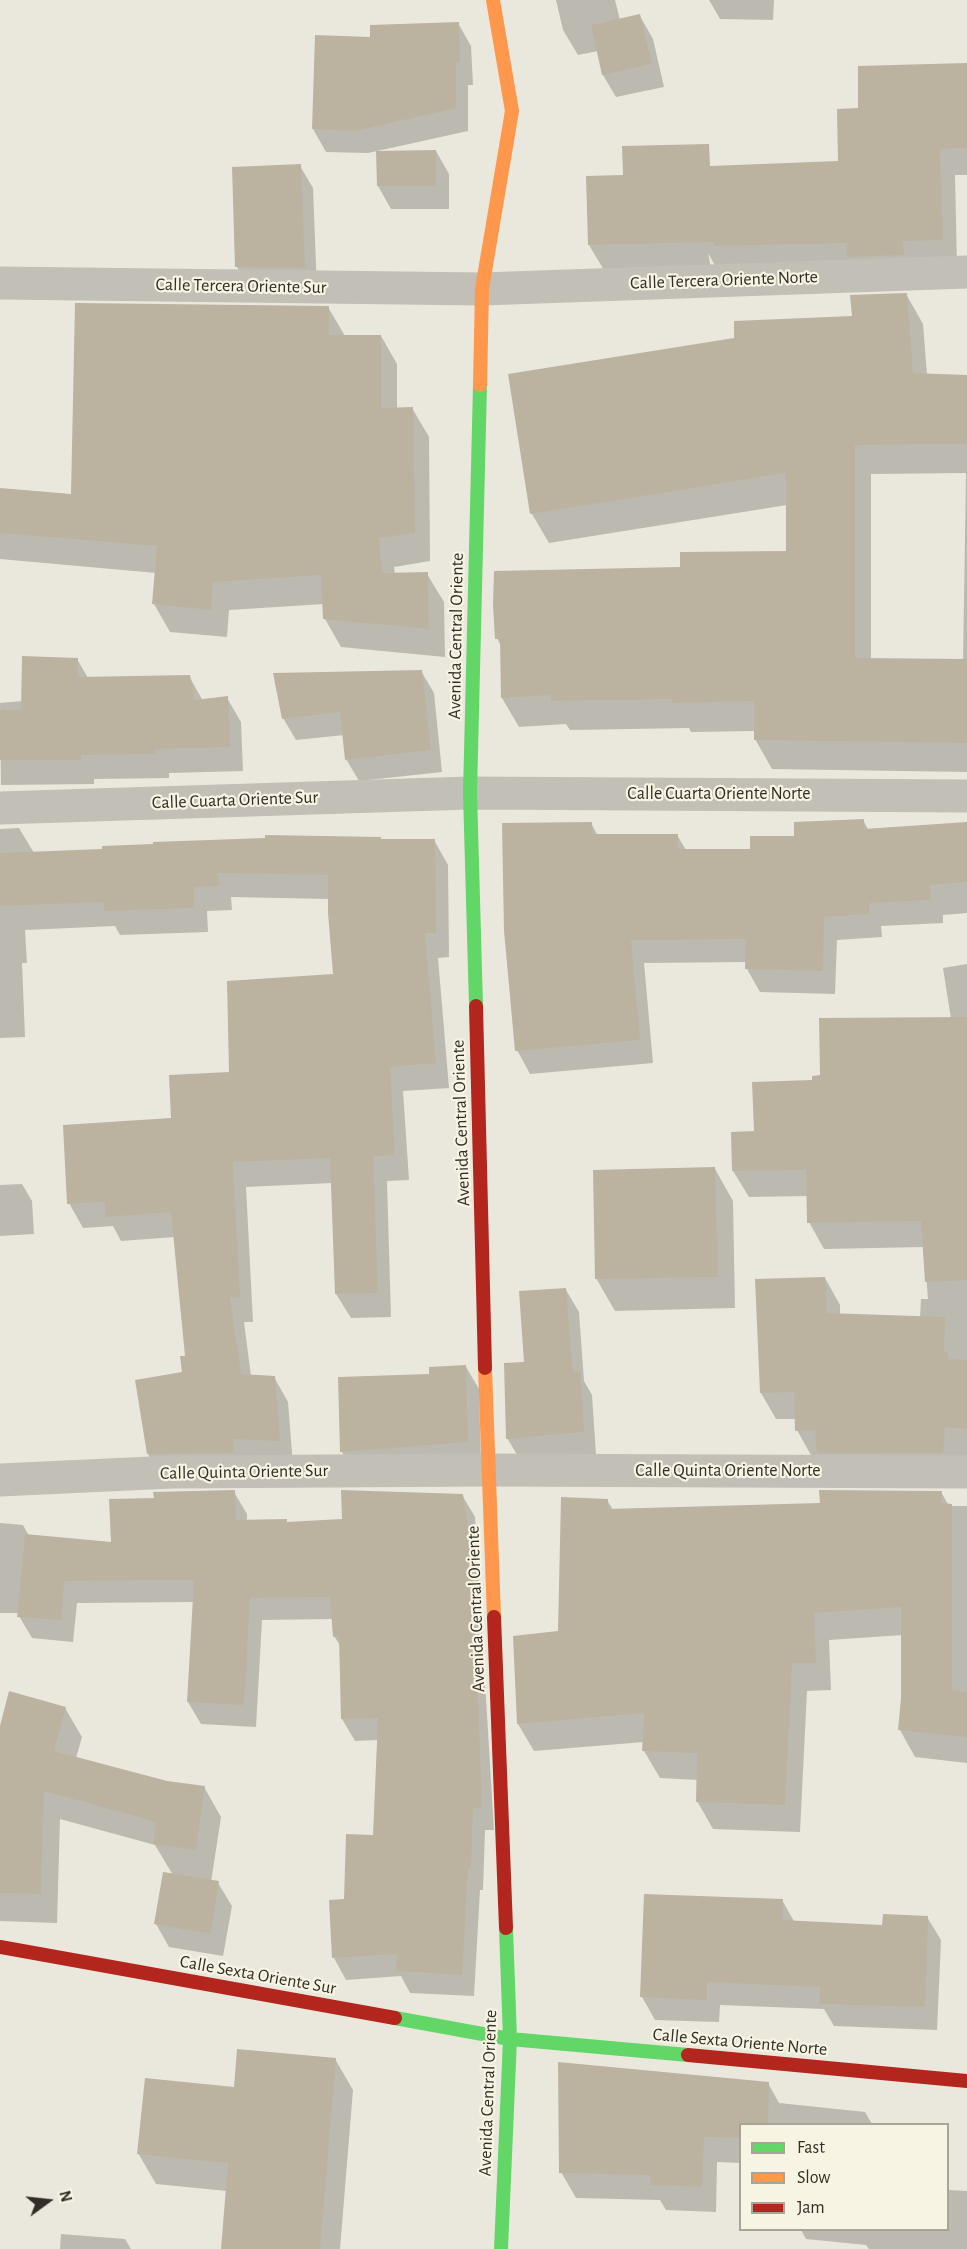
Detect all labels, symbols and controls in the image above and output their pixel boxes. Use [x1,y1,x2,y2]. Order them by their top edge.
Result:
street label: Calle Tercera Oriente Norte [630,266,818,294]
street label: Calle Tercera Oriente Sur [155,274,327,298]
street label: Avenida Central Oriente [444,553,468,719]
street label: Calle Cuarta Oriente Norte [627,783,811,805]
street label: Calle Cuarta Oriente Sur [151,786,319,814]
street label: Avenida Central Oriente [447,1039,475,1207]
street label: Calle Quinta Oriente Sur [160,1460,328,1484]
street label: Calle Quinta Oriente Norte [635,1460,821,1482]
street label: Avenida Central Oriente [462,1525,490,1693]
street label: Calle Sexta Oriente Sur [178,1951,338,1999]
street label: Avenida Central Oriente [474,2009,502,2177]
street label: Calle Sexta Oriente Norte [652,2024,828,2060]
legend [739,2123,949,2231]
text: Fast [797,2139,825,2157]
text: Slow [797,2169,830,2187]
north arrow [18,2171,78,2231]
text: N [56,2189,75,2204]
text: Jam [797,2199,825,2217]

